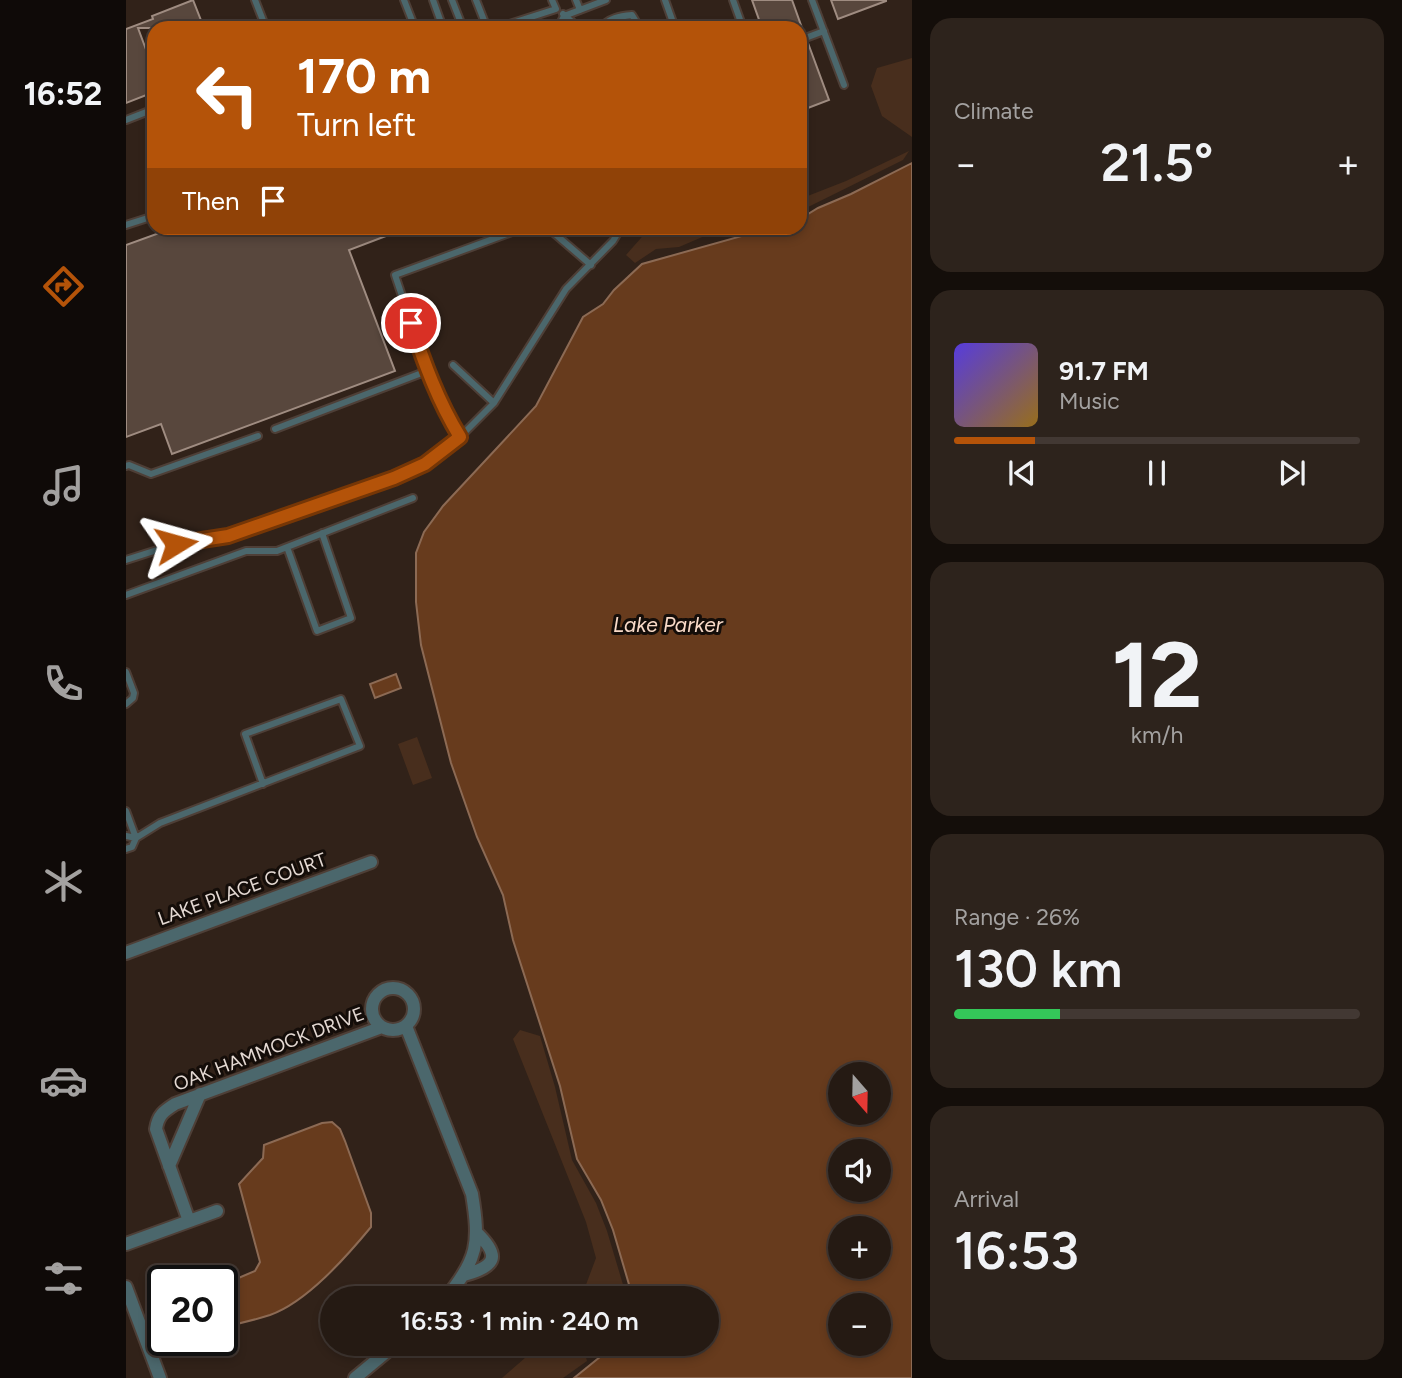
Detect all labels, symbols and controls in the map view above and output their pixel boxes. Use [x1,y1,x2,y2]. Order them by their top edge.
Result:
text: 170 m [297,46,431,105]
icon: left [182,49,273,140]
text: 16:52 [24,75,102,113]
text: Climate [954,97,1033,125]
text: Turn left [297,106,416,144]
text: 21.5° [1100,132,1214,194]
text: − [954,141,978,187]
text: + [1336,141,1360,187]
icon: arrive [254,182,292,220]
text: Then [182,185,240,217]
icon: directions [39,262,88,311]
pin [381,293,441,353]
icon: arrive [392,304,430,342]
text: 91.7 FM [1059,355,1149,387]
text: Music [1059,387,1120,415]
icon: previous [1003,454,1041,492]
icon: pause [1138,454,1176,492]
icon: next [1273,454,1311,492]
icon: music [39,461,88,510]
position arrow [139,507,213,581]
water label: Lake Parker [613,612,724,637]
text: 12 [1111,621,1203,730]
icon: phone [39,659,88,708]
text: km/h [1131,721,1183,749]
street label: LAKE PLACE COURT [155,848,330,930]
icon: climate [39,857,88,906]
text: Range · 26% [954,903,1080,931]
text: 130 km [954,938,1122,1000]
street label: OAK HAMMOCK DRIVE [170,1002,368,1096]
icon: car [39,1056,88,1105]
north arrow [828,1062,891,1125]
map controls [828,1062,891,1356]
button: sound [828,1139,891,1202]
text: Arrival [954,1185,1019,1213]
button: + [828,1216,891,1279]
text: 16:53 [954,1220,1079,1282]
icon: filters [39,1254,88,1303]
speed limit sign: 20 [147,1265,238,1356]
button: − [828,1293,891,1356]
text: 16:53 · 1 min · 240 m [400,1305,639,1337]

